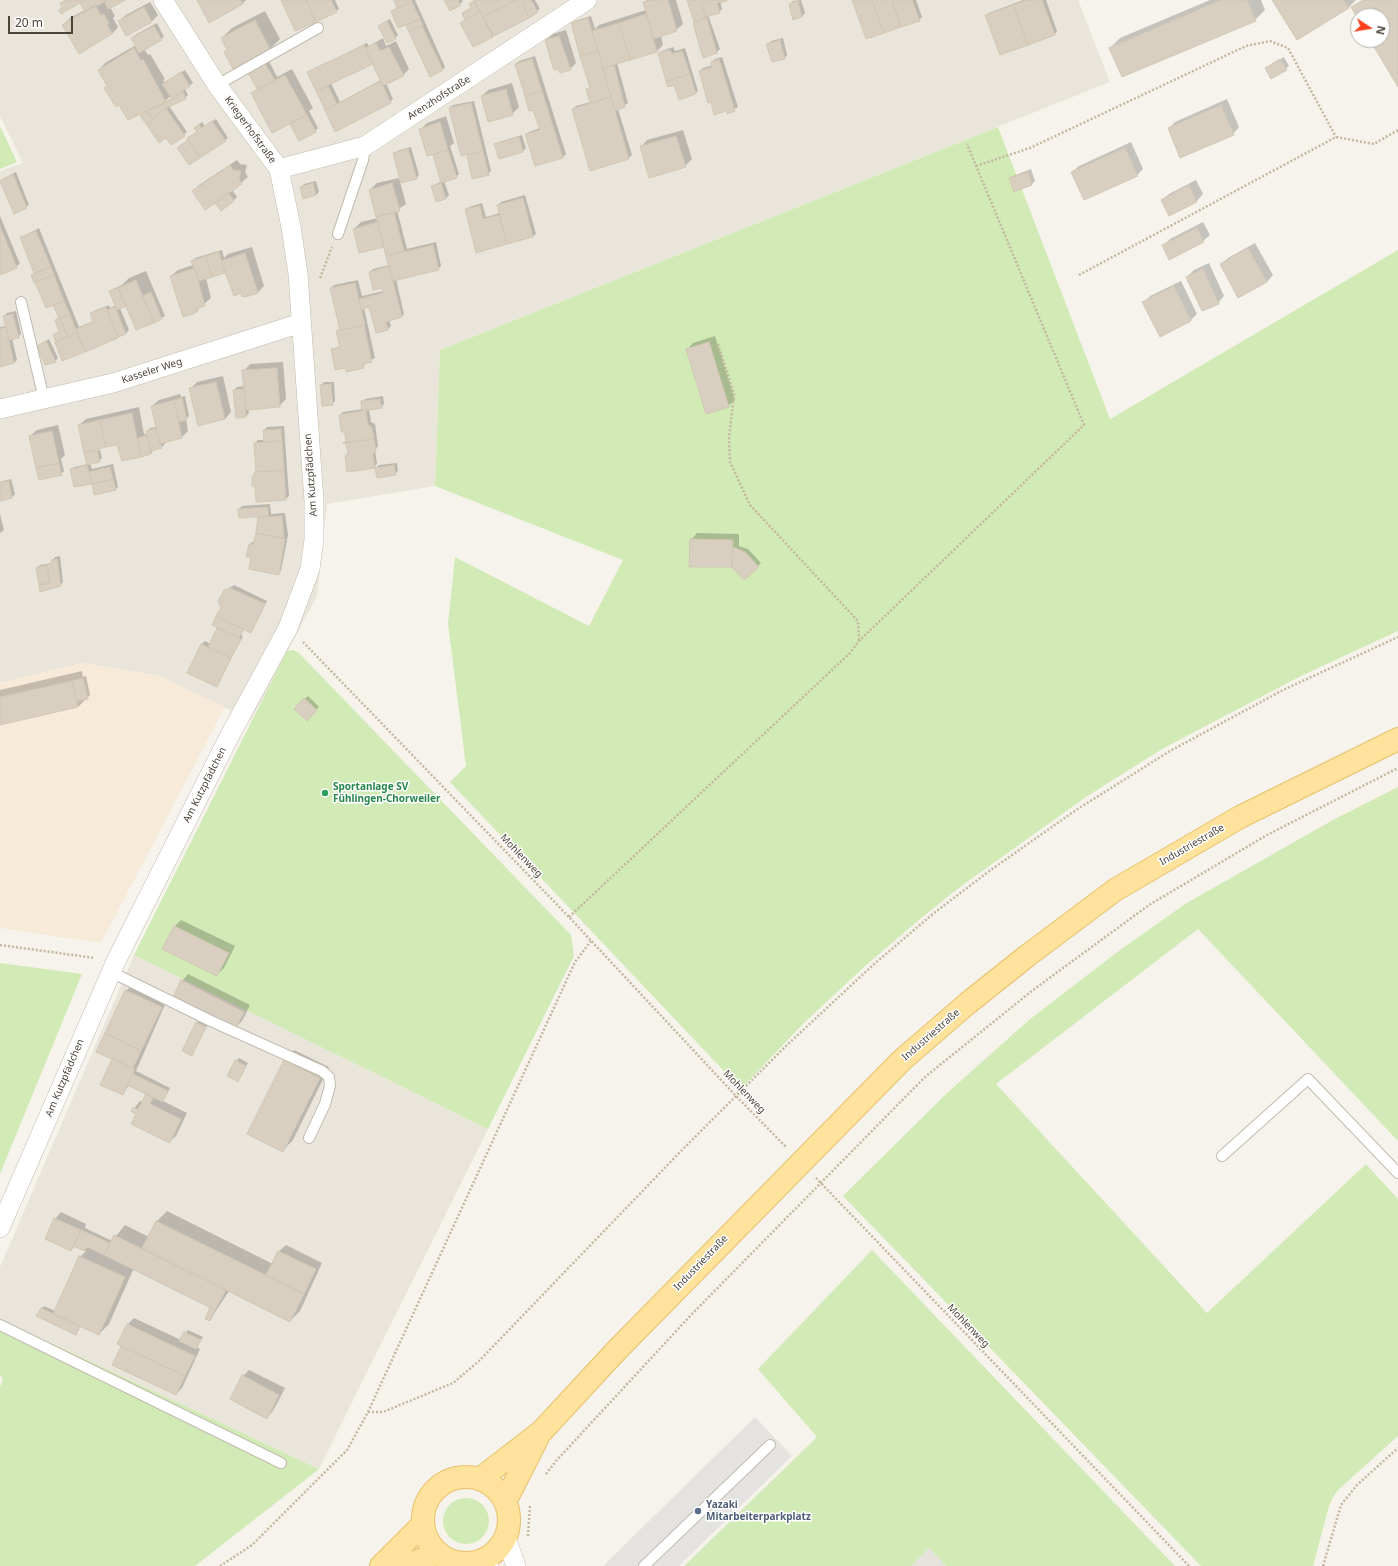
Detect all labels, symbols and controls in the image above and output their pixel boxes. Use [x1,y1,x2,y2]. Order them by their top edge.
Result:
scale bar [10,8,75,34]
north arrow [1350,8,1390,48]
text: 20 m [15,14,43,31]
text: N [1373,24,1390,36]
street label: Arenzhofstraße [405,73,473,123]
street label: Kriegerhofstraße [222,94,278,166]
street label: Kasseler Weg [120,356,184,386]
street label: Am Kutzpfädchen [302,433,320,517]
street label: Am Kutzpfädchen [181,745,229,825]
place label: Sportanlage SV Fühlingen-Chorweiler [333,781,441,804]
marker: Sportanlage SV Fühlingen-Chorweiler [320,788,330,798]
street label: Industriestraße [1158,822,1226,868]
street label: Mohlenweg [497,832,545,880]
street label: Industriestraße [900,1007,962,1063]
street label: Am Kutzpfädchen [43,1037,87,1119]
street label: Mohlenweg [720,1068,768,1116]
street label: Industriestraße [671,1233,731,1293]
street label: Mohlenweg [944,1302,992,1350]
place label: Yazaki Mitarbeiterparkplatz [706,1499,811,1522]
marker: Yazaki Mitarbeiterparkplatz [693,1506,703,1516]

